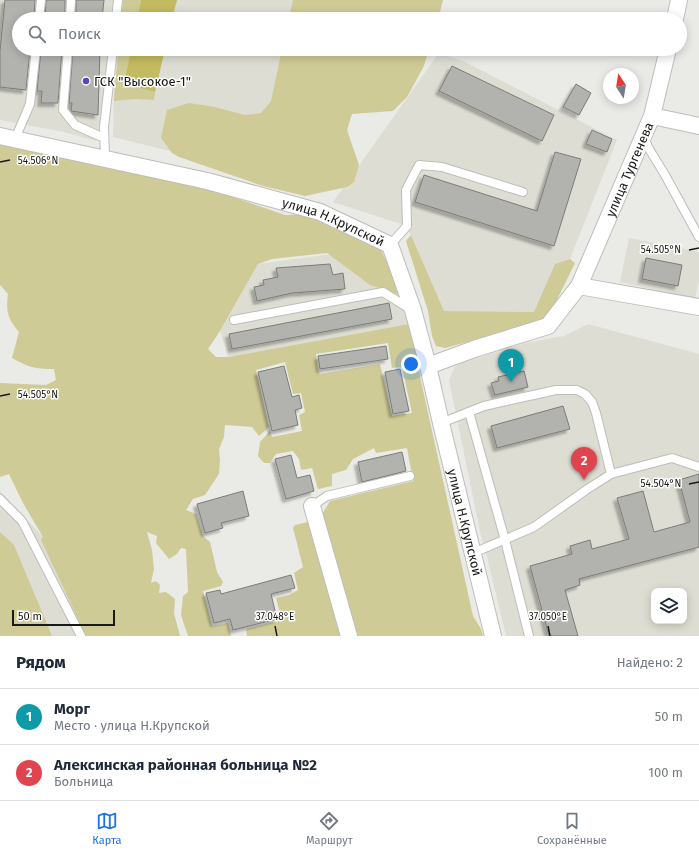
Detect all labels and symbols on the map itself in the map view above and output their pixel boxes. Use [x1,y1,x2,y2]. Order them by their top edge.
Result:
north arrow [603,68,639,104]
place label: ГСК "Высокое-1" [94,74,191,89]
marker: ГСК "Высокое-1" [81,76,91,86]
street label: улица Тургенева [603,120,656,219]
text: 54.506°N [18,155,58,167]
street label: улица Н.Крупской [281,195,387,249]
text: 54.505°N [641,244,681,256]
pin: 1 [498,349,524,382]
your location [401,354,421,374]
text: 54.505°N [18,389,58,401]
pin: 2 [571,447,597,480]
street label: улица Н.Крупской [445,468,485,577]
text: 54.504°N [641,478,681,490]
scale bar [12,608,115,627]
text: 37.048°E [256,611,294,623]
text: 37.050°E [529,611,567,623]

